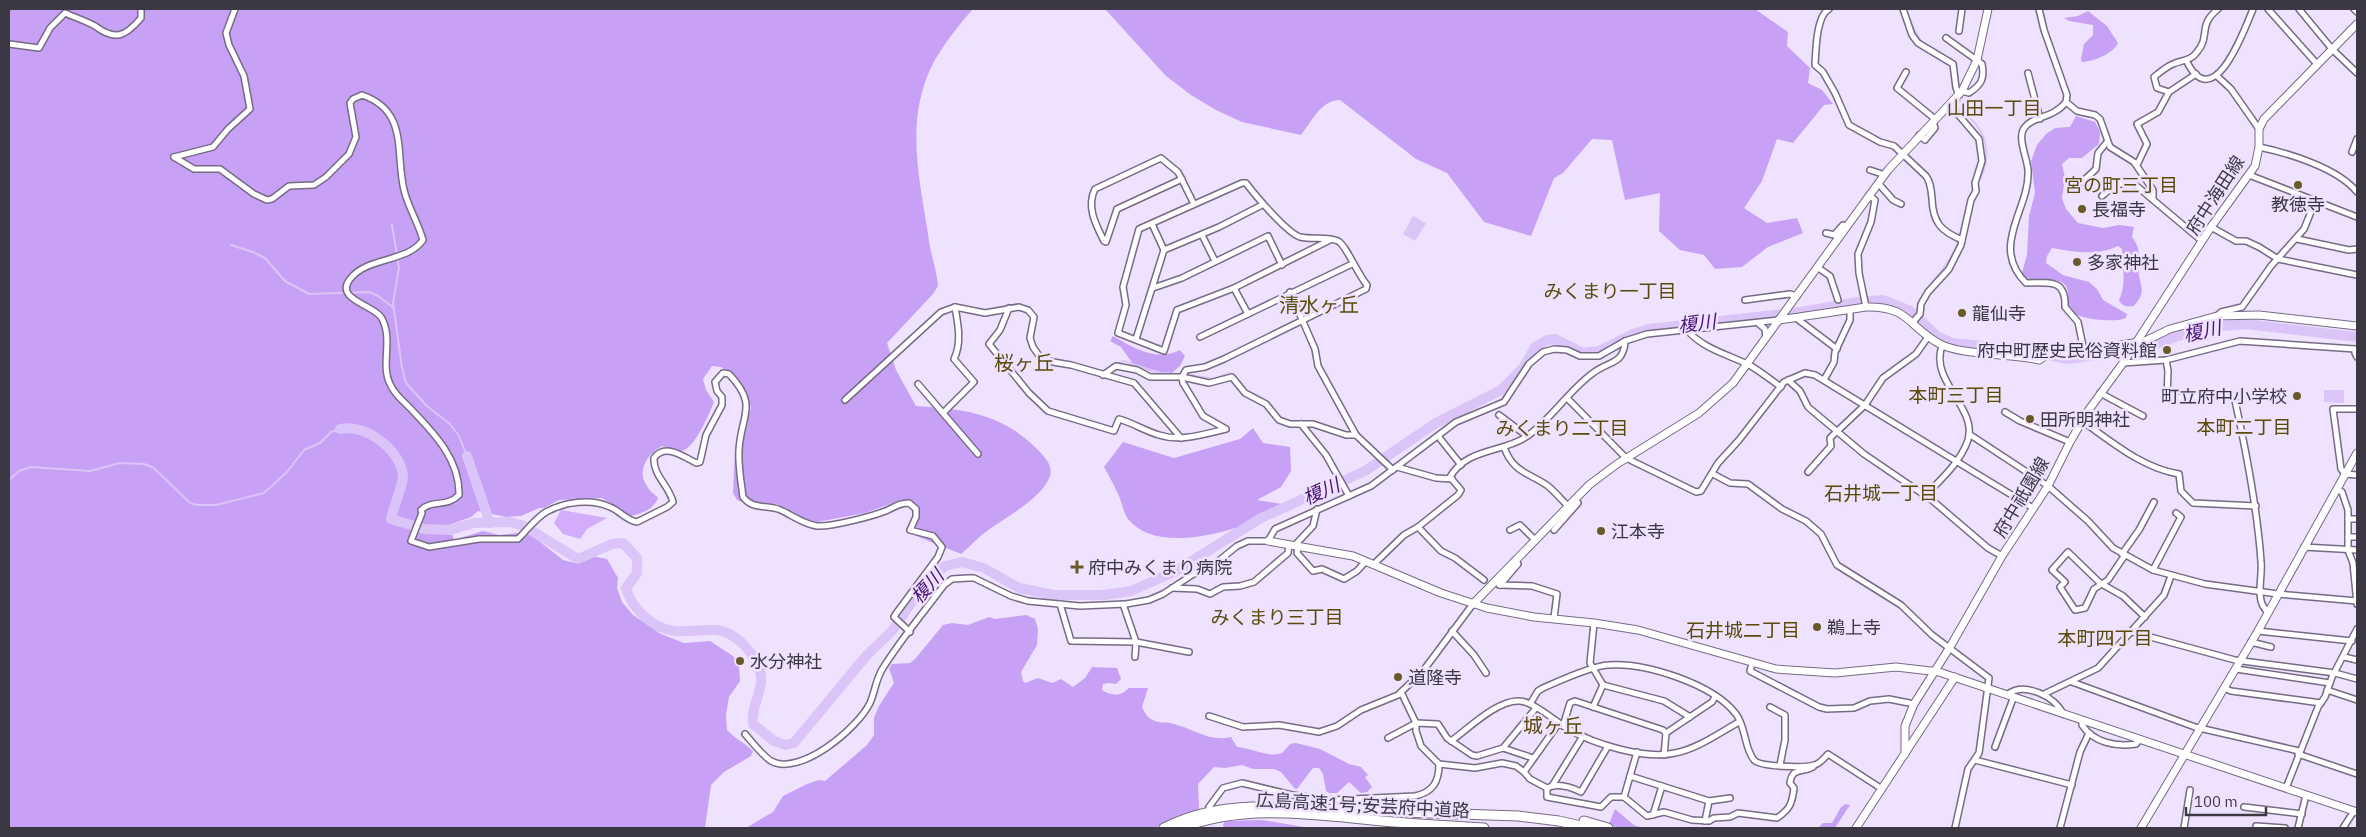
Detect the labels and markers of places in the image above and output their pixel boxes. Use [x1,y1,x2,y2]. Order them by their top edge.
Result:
marker: 教徳寺 [2292,179,2304,191]
place label: 教徳寺 [2271,193,2325,216]
place label: 長福寺 [2092,198,2146,221]
marker: 長福寺 [2076,203,2088,215]
place label: 多家神社 [2087,251,2159,274]
marker: 多家神社 [2071,256,2083,268]
place label: 龍仙寺 [1972,302,2026,325]
marker: 龍仙寺 [1956,307,1968,319]
place label: 府中町歴史民俗資料館 [1977,339,2157,362]
marker: 府中町歴史民俗資料館 [2161,344,2173,356]
place label: 町立府中小学校 [2161,385,2287,408]
marker: 町立府中小学校 [2291,390,2303,402]
place label: 田所明神社 [2040,408,2130,431]
marker: 田所明神社 [2024,413,2036,425]
place label: 江本寺 [1611,520,1665,543]
marker: 江本寺 [1595,525,1607,537]
place label: 府中みくまり病院 [1088,556,1232,579]
marker: 府中みくまり病院 [1070,560,1084,574]
place label: 鵜上寺 [1827,616,1881,639]
marker: 鵜上寺 [1811,621,1823,633]
place label: 水分神社 [750,650,822,673]
marker: 水分神社 [734,655,746,667]
place label: 道隆寺 [1408,666,1462,689]
marker: 道隆寺 [1392,671,1404,683]

